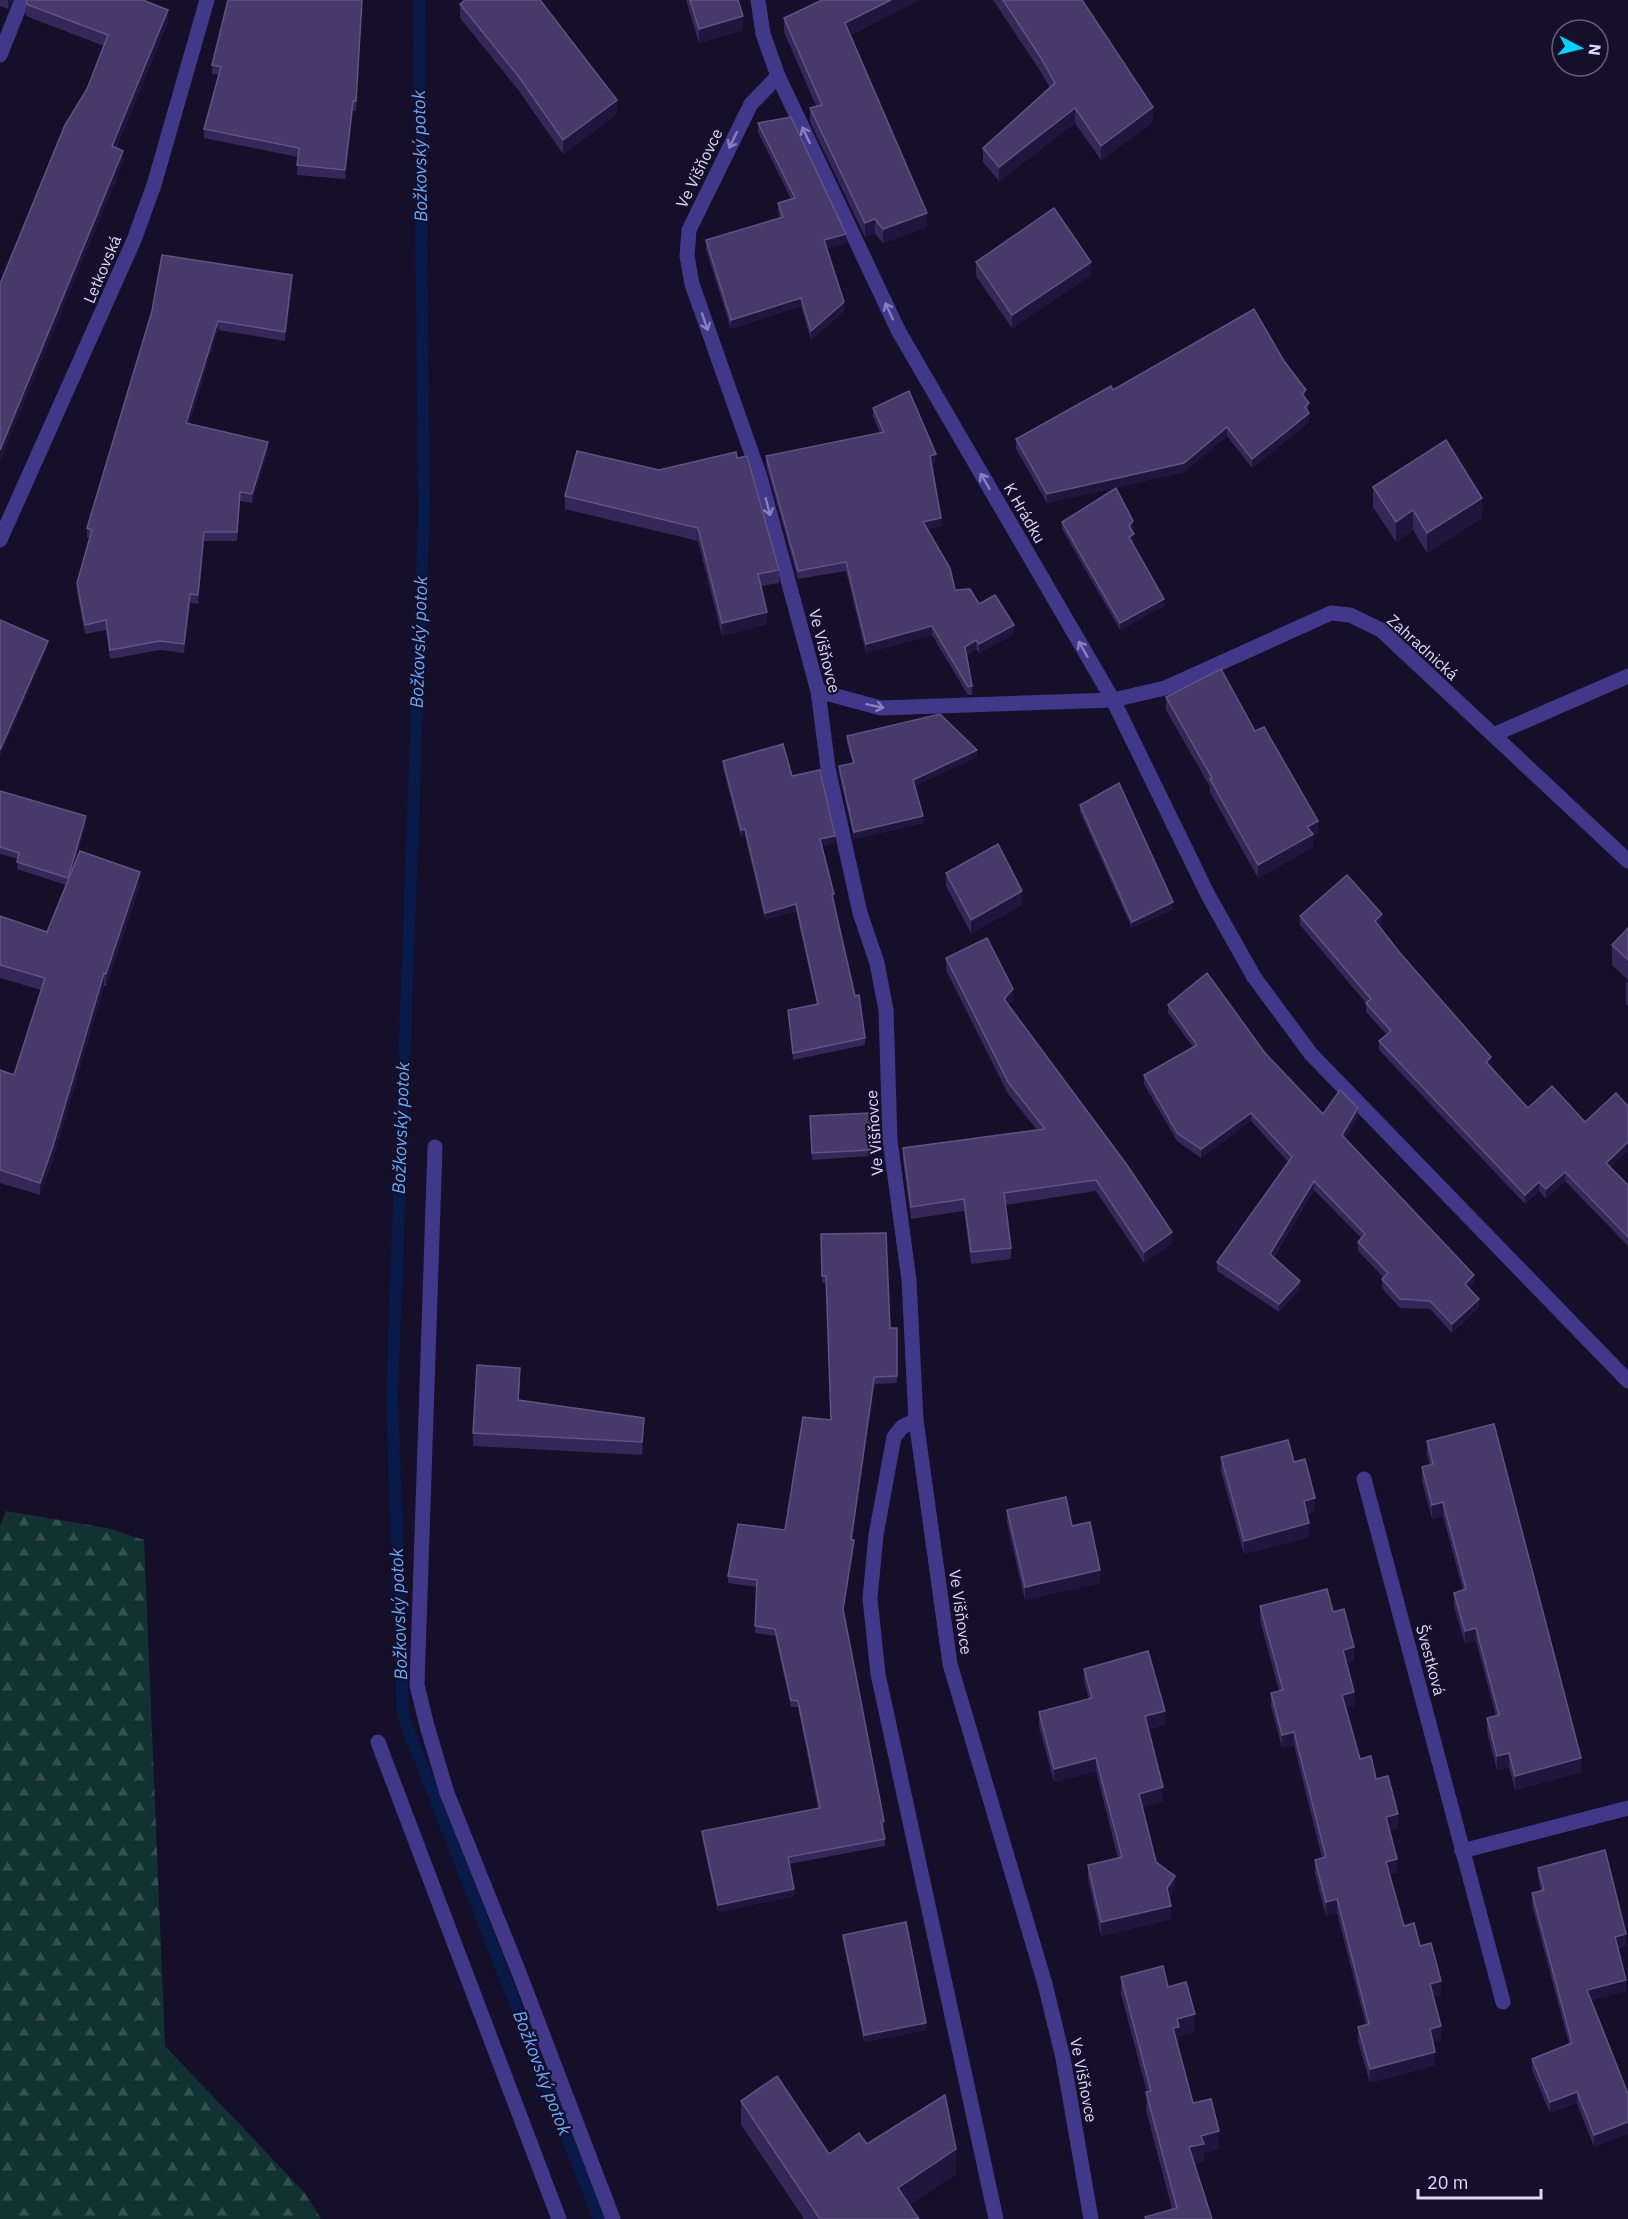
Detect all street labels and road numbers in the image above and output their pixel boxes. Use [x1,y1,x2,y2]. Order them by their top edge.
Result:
street label: Ve Višňovce [671,125,727,211]
street label: Letkovská [79,232,125,306]
street label: K Hrádku [1000,479,1050,547]
street label: Ve Višňovce [805,607,845,695]
street label: Zahradnická [1383,610,1463,684]
street label: Ve Višňovce [861,1089,887,1176]
street label: Ve Višňovce [945,1568,977,1656]
street label: Švestková [1412,1622,1451,1698]
street label: Ve Višňovce [1066,2036,1102,2124]

